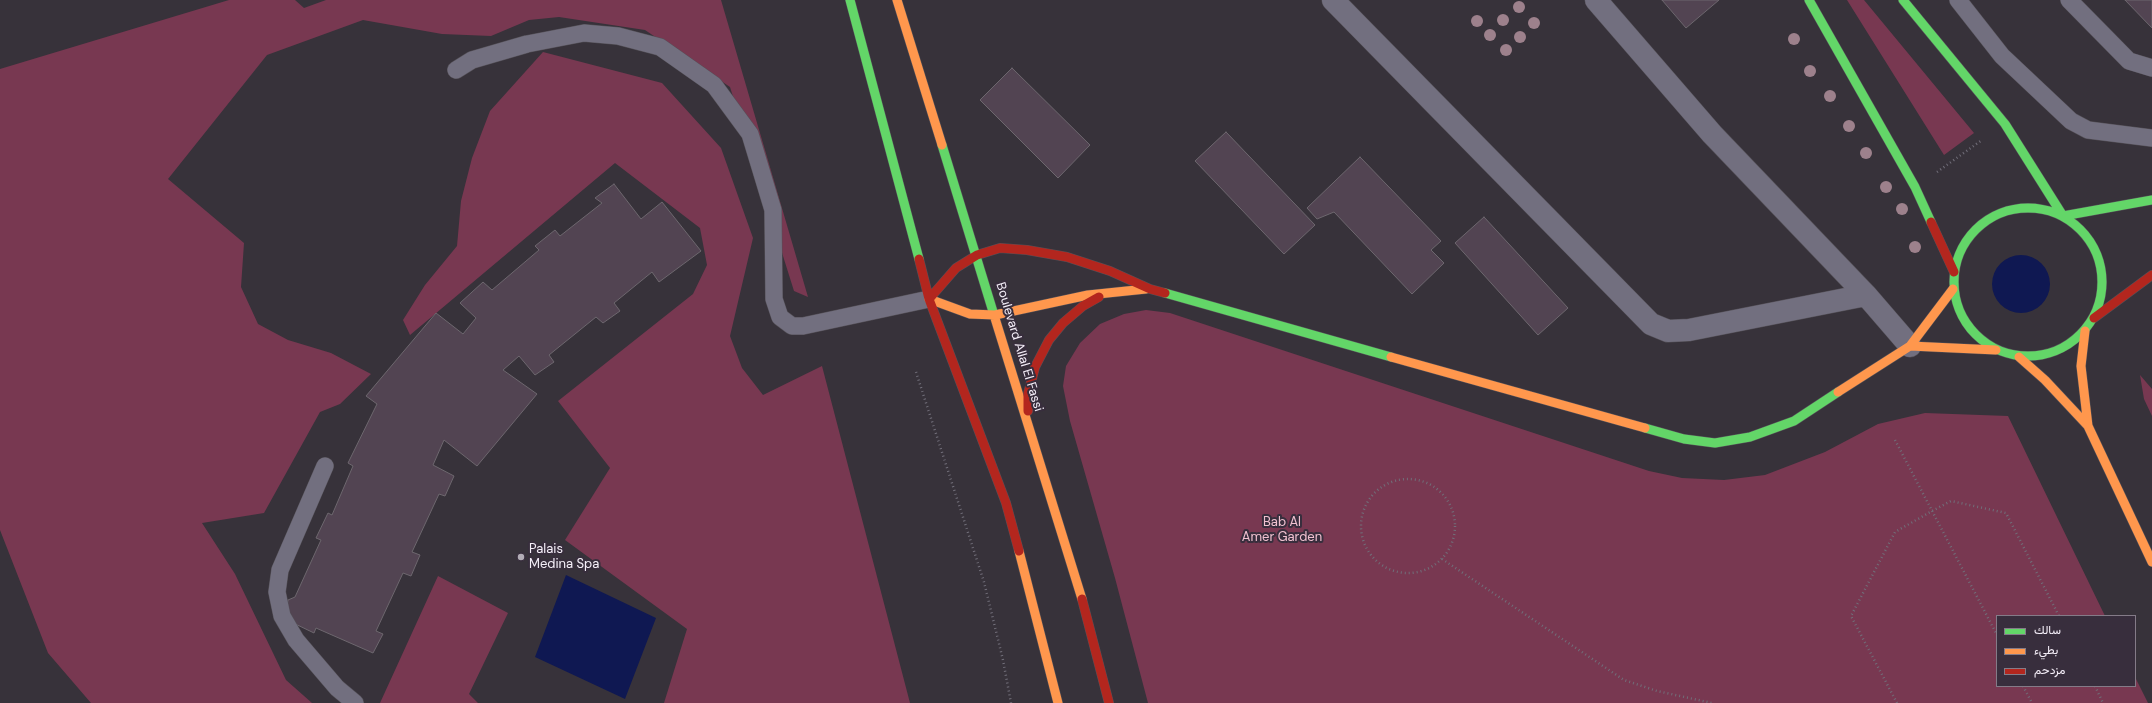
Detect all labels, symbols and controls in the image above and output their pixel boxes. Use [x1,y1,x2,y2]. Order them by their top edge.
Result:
street label: Boulevard Allal El Fassi [992,281,1046,413]
park label: Bab Al Amer Garden [1242,515,1322,546]
place label: Palais Medina Spa [529,542,599,573]
marker: Palais Medina Spa [516,552,526,562]
legend [1996,615,2136,687]
text: سالك [2034,622,2061,638]
text: بطيء [2034,642,2058,658]
text: مزدحم [2034,662,2065,678]

